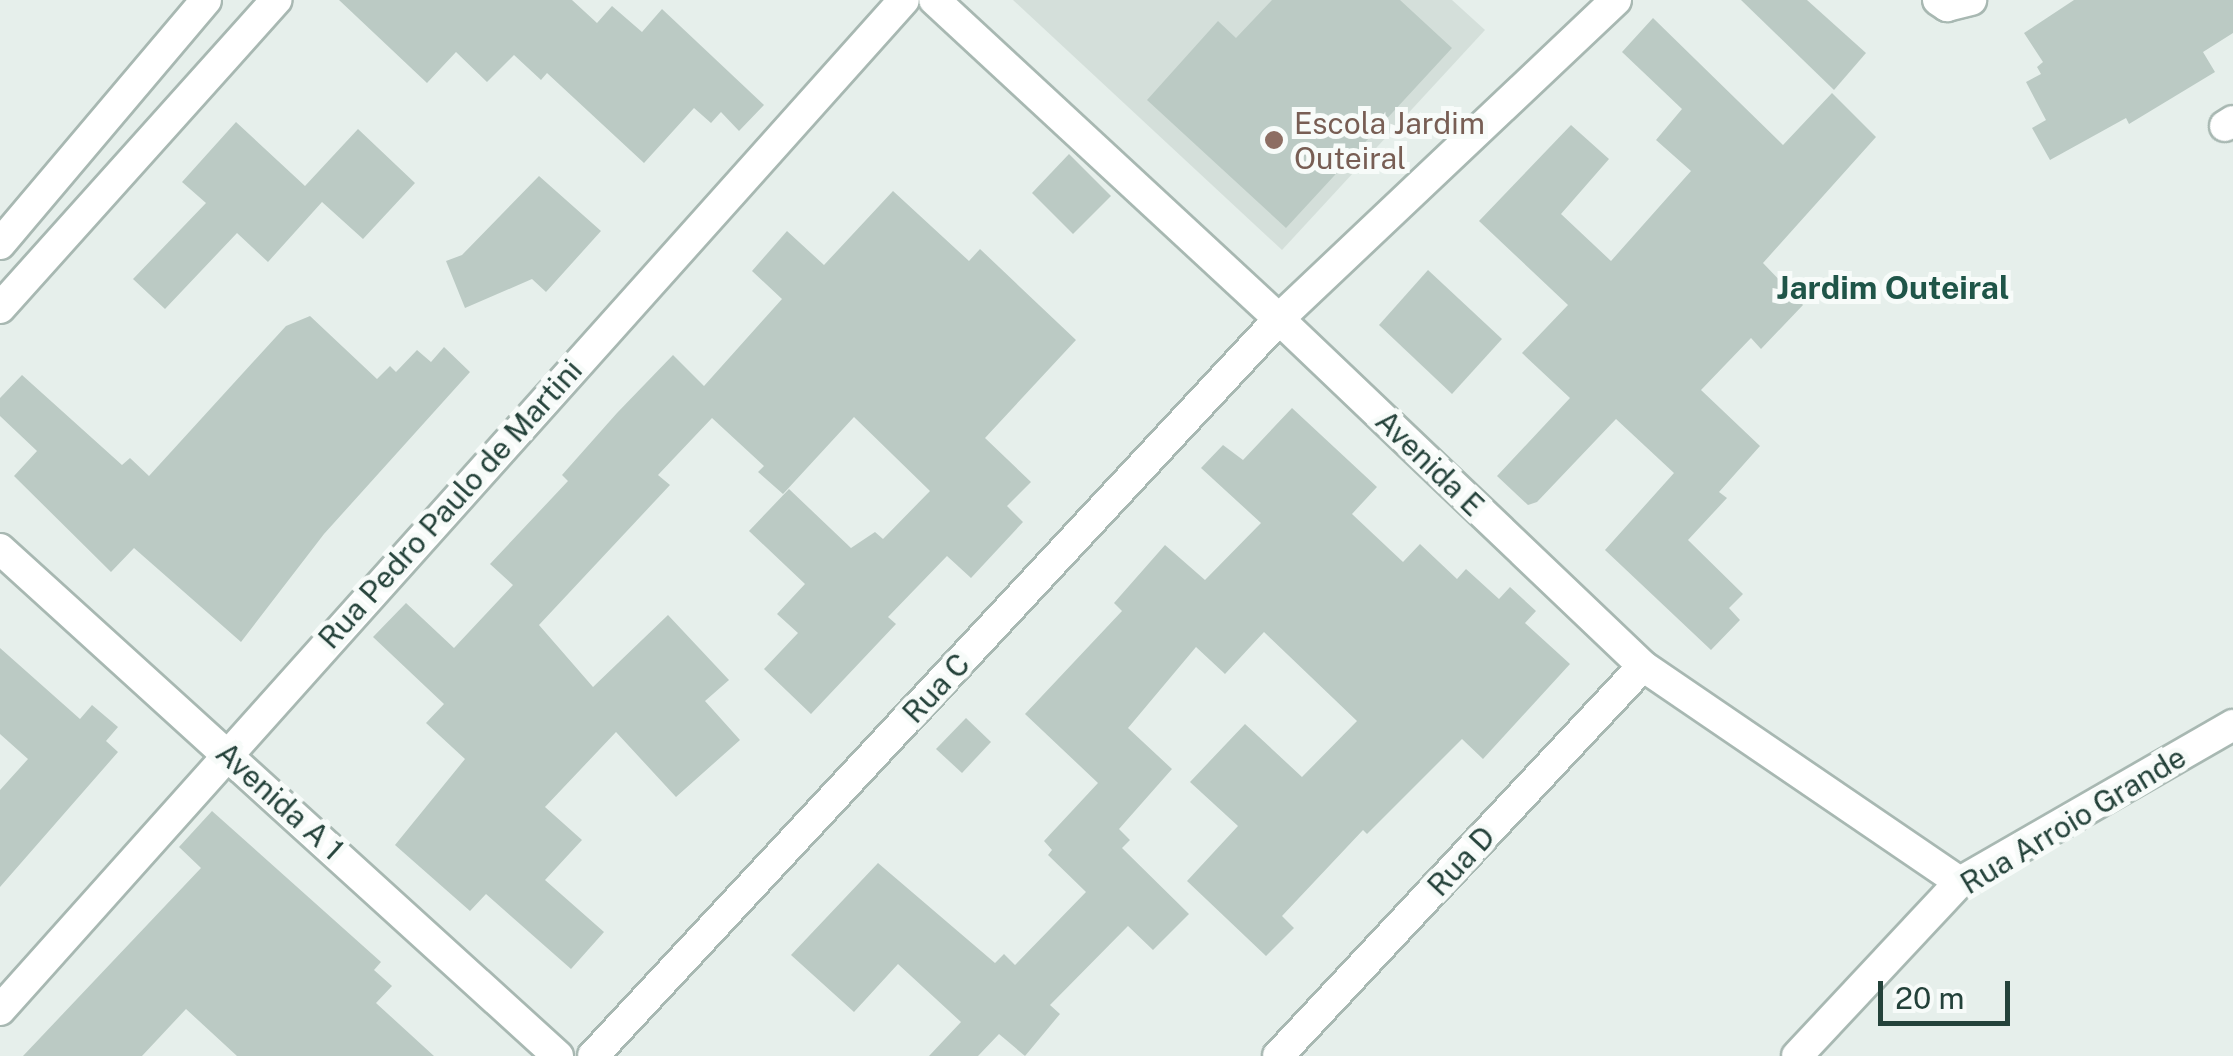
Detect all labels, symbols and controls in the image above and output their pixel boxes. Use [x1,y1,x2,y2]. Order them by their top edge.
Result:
place label: Escola Jardim Outeiral [1294,105,1485,176]
marker: Escola Jardim Outeiral [1263,129,1285,151]
district label: Jardim Outeiral [1777,269,2009,307]
street label: Rua Pedro Paulo de Martini [310,352,590,656]
street label: Avenida E [1368,403,1492,523]
street label: Rua C [895,646,977,730]
street label: Avenida A 1 [209,735,351,867]
street label: Rua Arroio Grande [1954,739,2192,901]
street label: Rua D [1420,819,1502,903]
scale bar [1883,961,2016,1023]
text: 20 m [1895,980,1964,1016]

